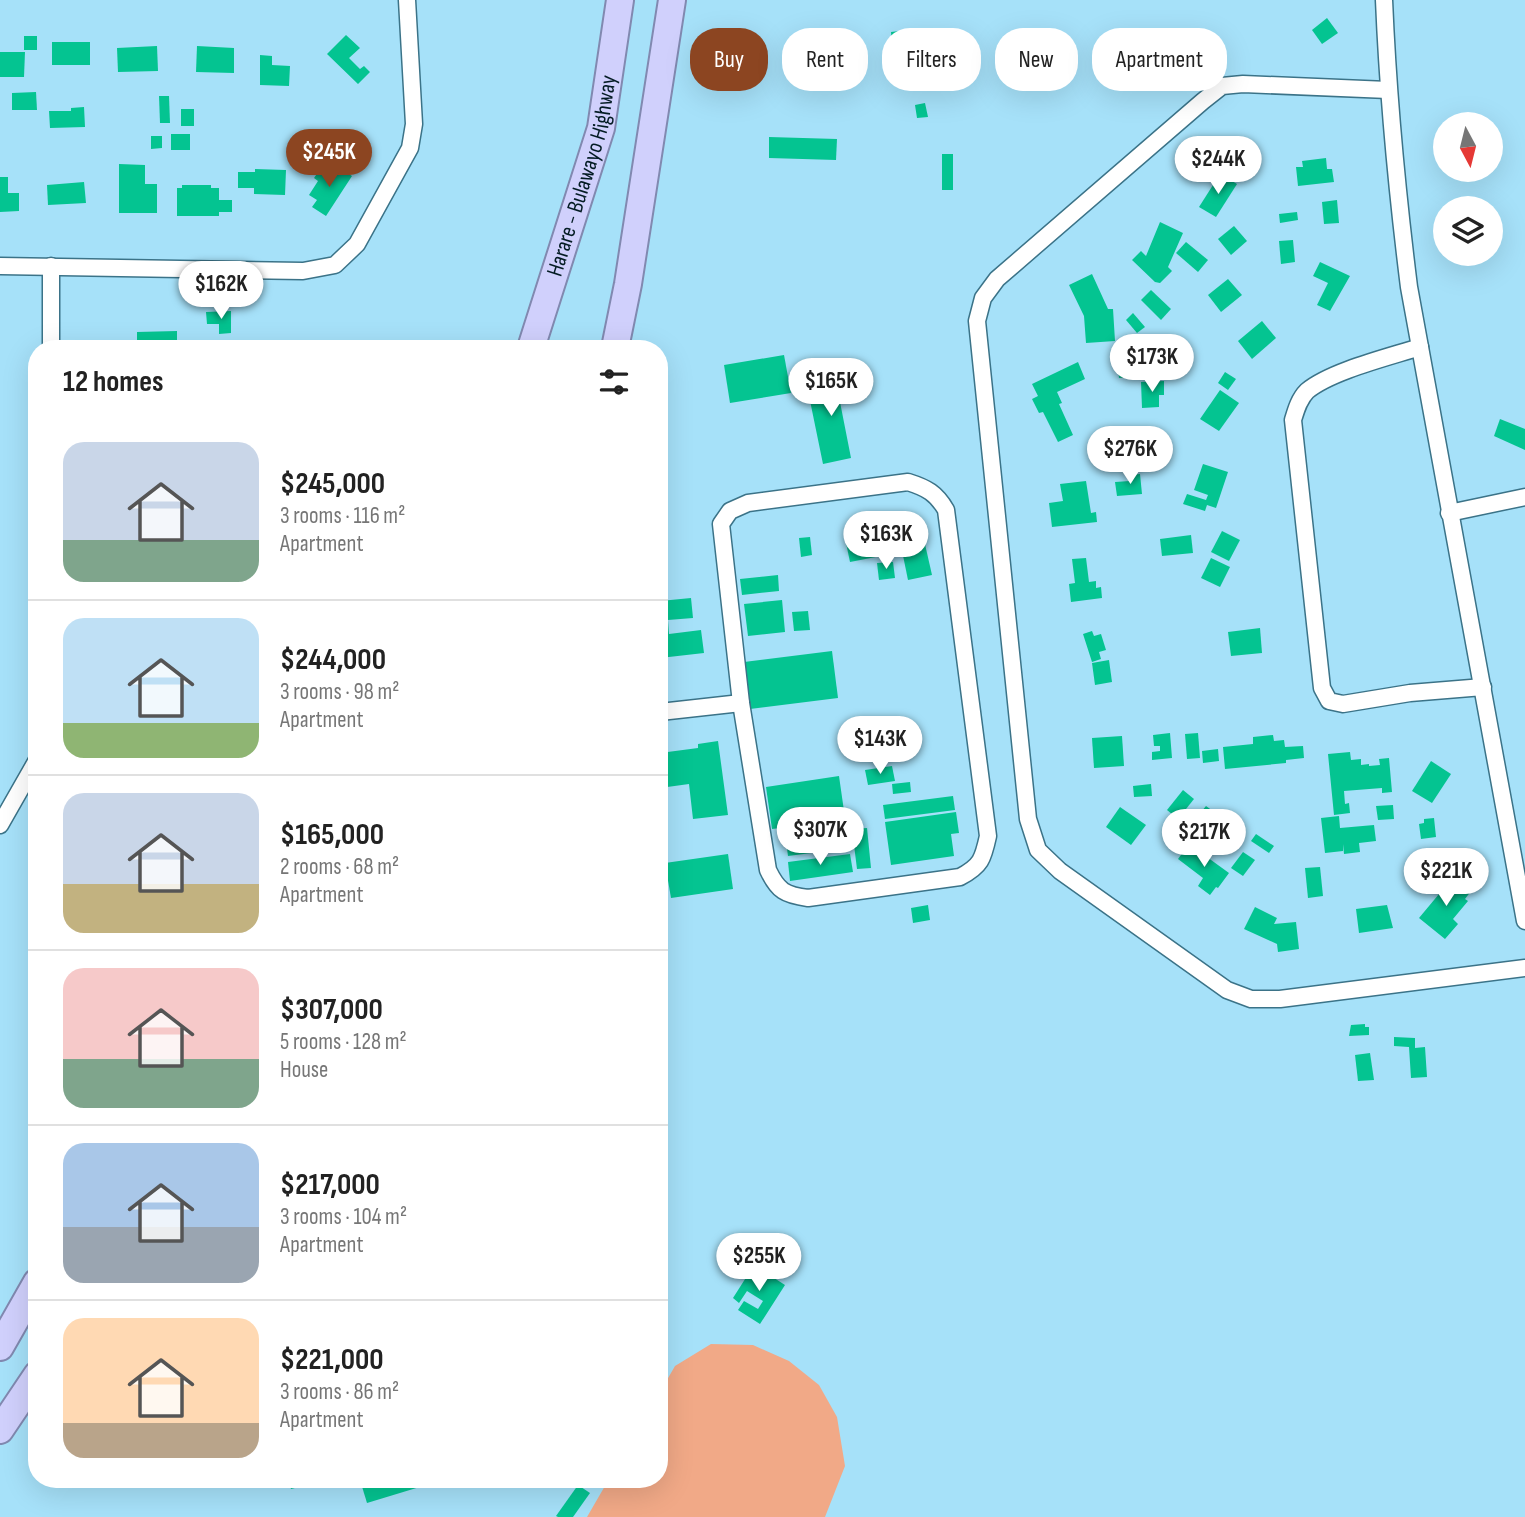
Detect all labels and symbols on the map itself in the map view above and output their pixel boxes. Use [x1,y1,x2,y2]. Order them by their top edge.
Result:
street label: Harare - Bulawayo Highway [541,73,623,280]
north arrow [1433,112,1503,182]
pin: $245K [280,130,378,189]
pin: $244K [1169,136,1267,196]
pin: $162K [172,262,270,321]
pin: $173K [1103,334,1201,394]
pin: $165K [782,358,880,418]
pin: $276K [1081,426,1179,486]
pin: $163K [837,512,935,571]
pin: $143K [831,716,929,776]
pin: $307K [771,808,869,867]
pin: $217K [1155,810,1253,869]
pin: $221K [1397,848,1495,908]
pin: $255K [710,1234,808,1293]

